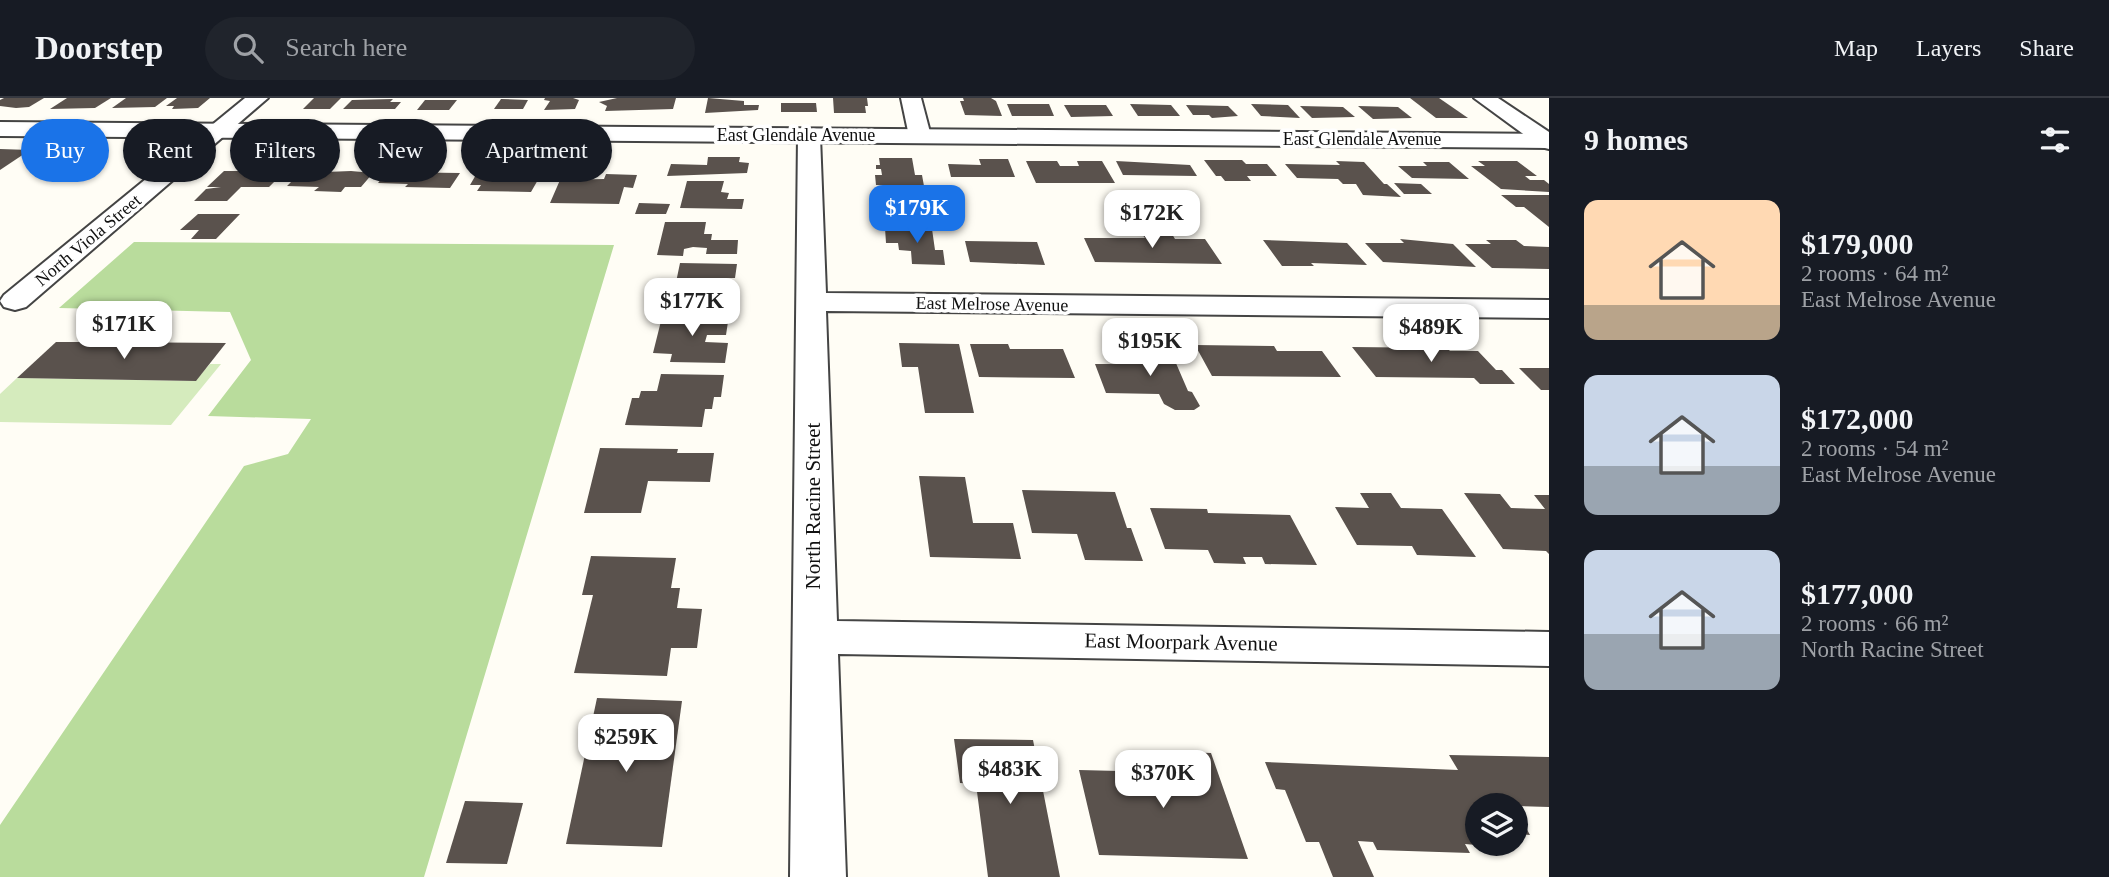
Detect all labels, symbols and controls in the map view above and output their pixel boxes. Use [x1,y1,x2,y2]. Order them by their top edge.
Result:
search box [205,17,695,80]
icon: search [229,29,267,67]
text: Doorstep [35,30,163,66]
text: Search here [285,33,407,62]
text: Map [1834,35,1878,61]
text: Layers [1916,35,1981,61]
text: Share [2019,35,2074,61]
chip: Buy [21,119,109,182]
chip: Rent [123,119,216,182]
chip: Filters [230,119,340,182]
chip: New [354,119,447,182]
chip: Apartment [461,119,612,182]
icon: filters [2036,121,2074,159]
text: 9 homes [1584,123,1688,156]
street label: East Glendale Avenue [717,125,875,145]
street label: East Glendale Avenue [1283,129,1441,149]
pin: $179K [868,186,966,245]
street label: North Viola Street [31,190,145,290]
pin: $172K [1103,190,1201,250]
text: $179K [885,195,949,220]
text: $172K [1120,200,1184,225]
text: $179,000 [1801,227,1914,260]
icon: home [1640,228,1724,312]
text: 2 rooms · 64 m² [1801,261,1948,286]
pin: $177K [643,278,741,338]
text: East Melrose Avenue [1801,287,1996,312]
text: $177K [660,288,724,313]
street label: East Melrose Avenue [916,293,1068,315]
pin: $171K [75,302,173,361]
pin: $489K [1382,304,1480,364]
text: $171K [92,311,156,336]
text: $489K [1399,314,1463,339]
pin: $195K [1101,318,1199,378]
text: $195K [1118,328,1182,353]
text: $172,000 [1801,402,1914,435]
icon: home [1640,403,1724,487]
street label: North Racine Street [801,422,825,589]
text: 2 rooms · 54 m² [1801,436,1948,461]
text: East Melrose Avenue [1801,462,1996,487]
text: $177,000 [1801,577,1914,610]
icon: home [1640,578,1724,662]
text: 2 rooms · 66 m² [1801,611,1948,636]
street label: East Moorpark Avenue [1084,628,1278,656]
text: North Racine Street [1801,637,1984,662]
pin: $259K [577,714,675,774]
text: $259K [594,724,658,749]
pin: $483K [961,746,1059,806]
pin: $370K [1114,750,1212,810]
text: $483K [978,756,1042,781]
text: $370K [1131,760,1195,785]
map controls [1465,793,1528,856]
button: layers [1465,793,1528,856]

